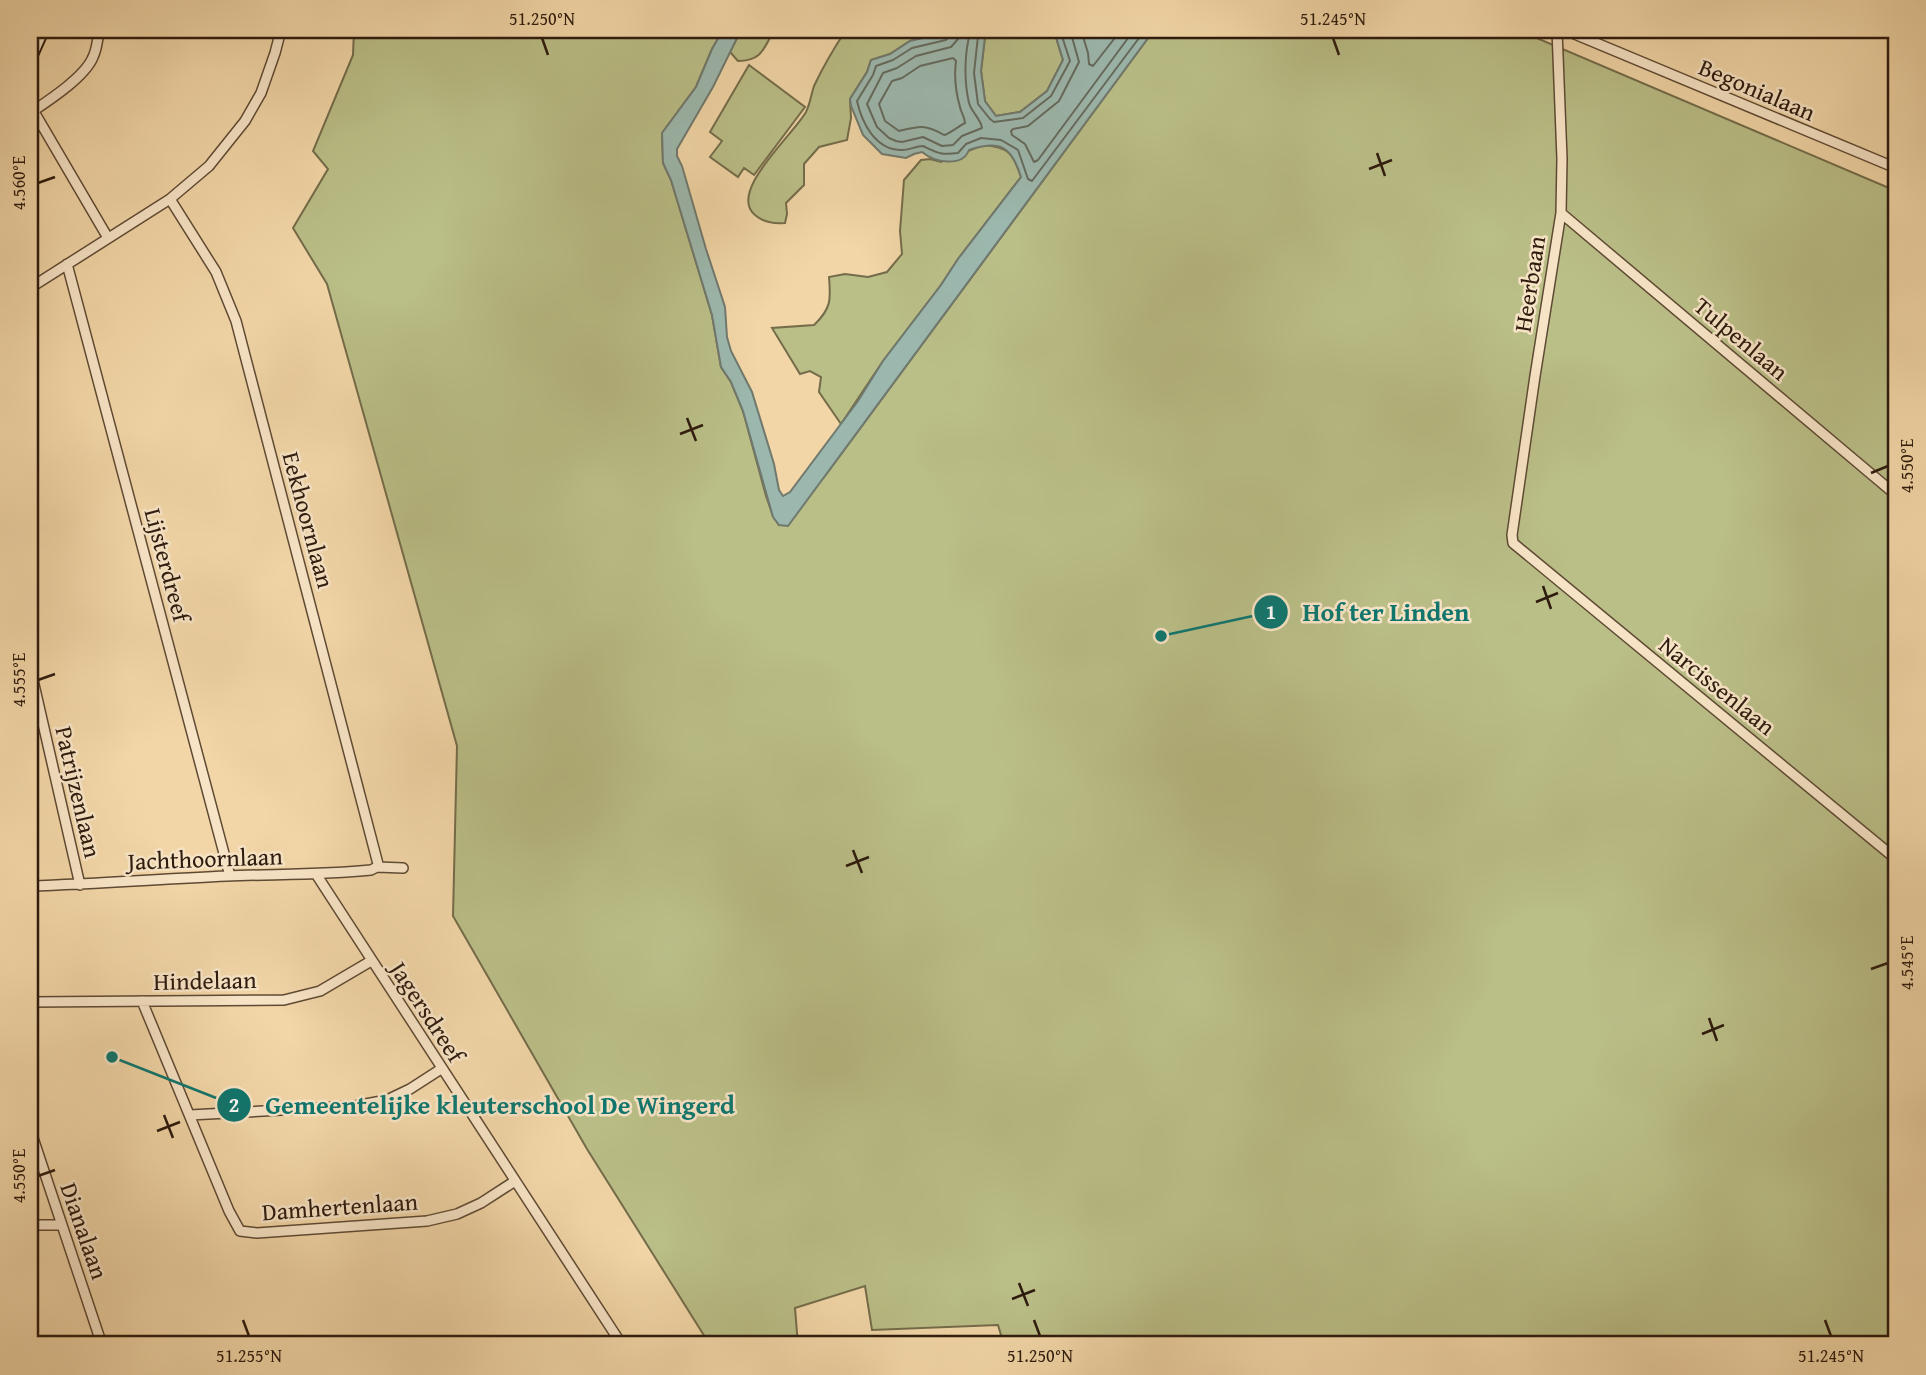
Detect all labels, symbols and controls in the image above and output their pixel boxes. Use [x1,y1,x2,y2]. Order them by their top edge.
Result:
text: 51.250°N [509,5,575,32]
text: 51.245°N [1300,5,1366,32]
street label: Begonialaan [1694,49,1821,130]
text: 4.560°E [5,156,32,210]
street label: Heerbaan [1505,233,1554,335]
street label: Tulpenlaan [1686,289,1797,389]
text: 4.550°E [1893,439,1920,493]
street label: Eekhoornlaan [273,448,344,592]
street label: Lijsterdreef [136,504,200,628]
callout: Hof ter Linden [1254,588,1484,635]
text: Hof ter Linden [1303,592,1470,631]
text: 1 [1266,596,1276,627]
street label: Narcissenlaan [1652,628,1783,744]
text: 4.555°E [5,653,32,707]
street label: Patrijzenlaan [46,723,111,862]
street label: Jachthoornlaan [124,838,284,879]
text: 4.545°E [1893,936,1920,990]
street label: Jagersdreef [380,952,474,1071]
street label: Hindelaan [153,962,257,999]
callout: Gemeentelijke kleuterschool De Wingerd [216,1082,749,1129]
text: Gemeentelijke kleuterschool De Wingerd [265,1085,735,1124]
text: 2 [229,1089,239,1120]
text: 4.550°E [5,1149,32,1203]
street label: Dianalaan [52,1178,118,1284]
street label: Damhertenlaan [261,1184,420,1229]
text: 51.255°N [216,1342,282,1369]
text: 51.250°N [1007,1342,1073,1369]
text: 51.245°N [1798,1342,1864,1369]

